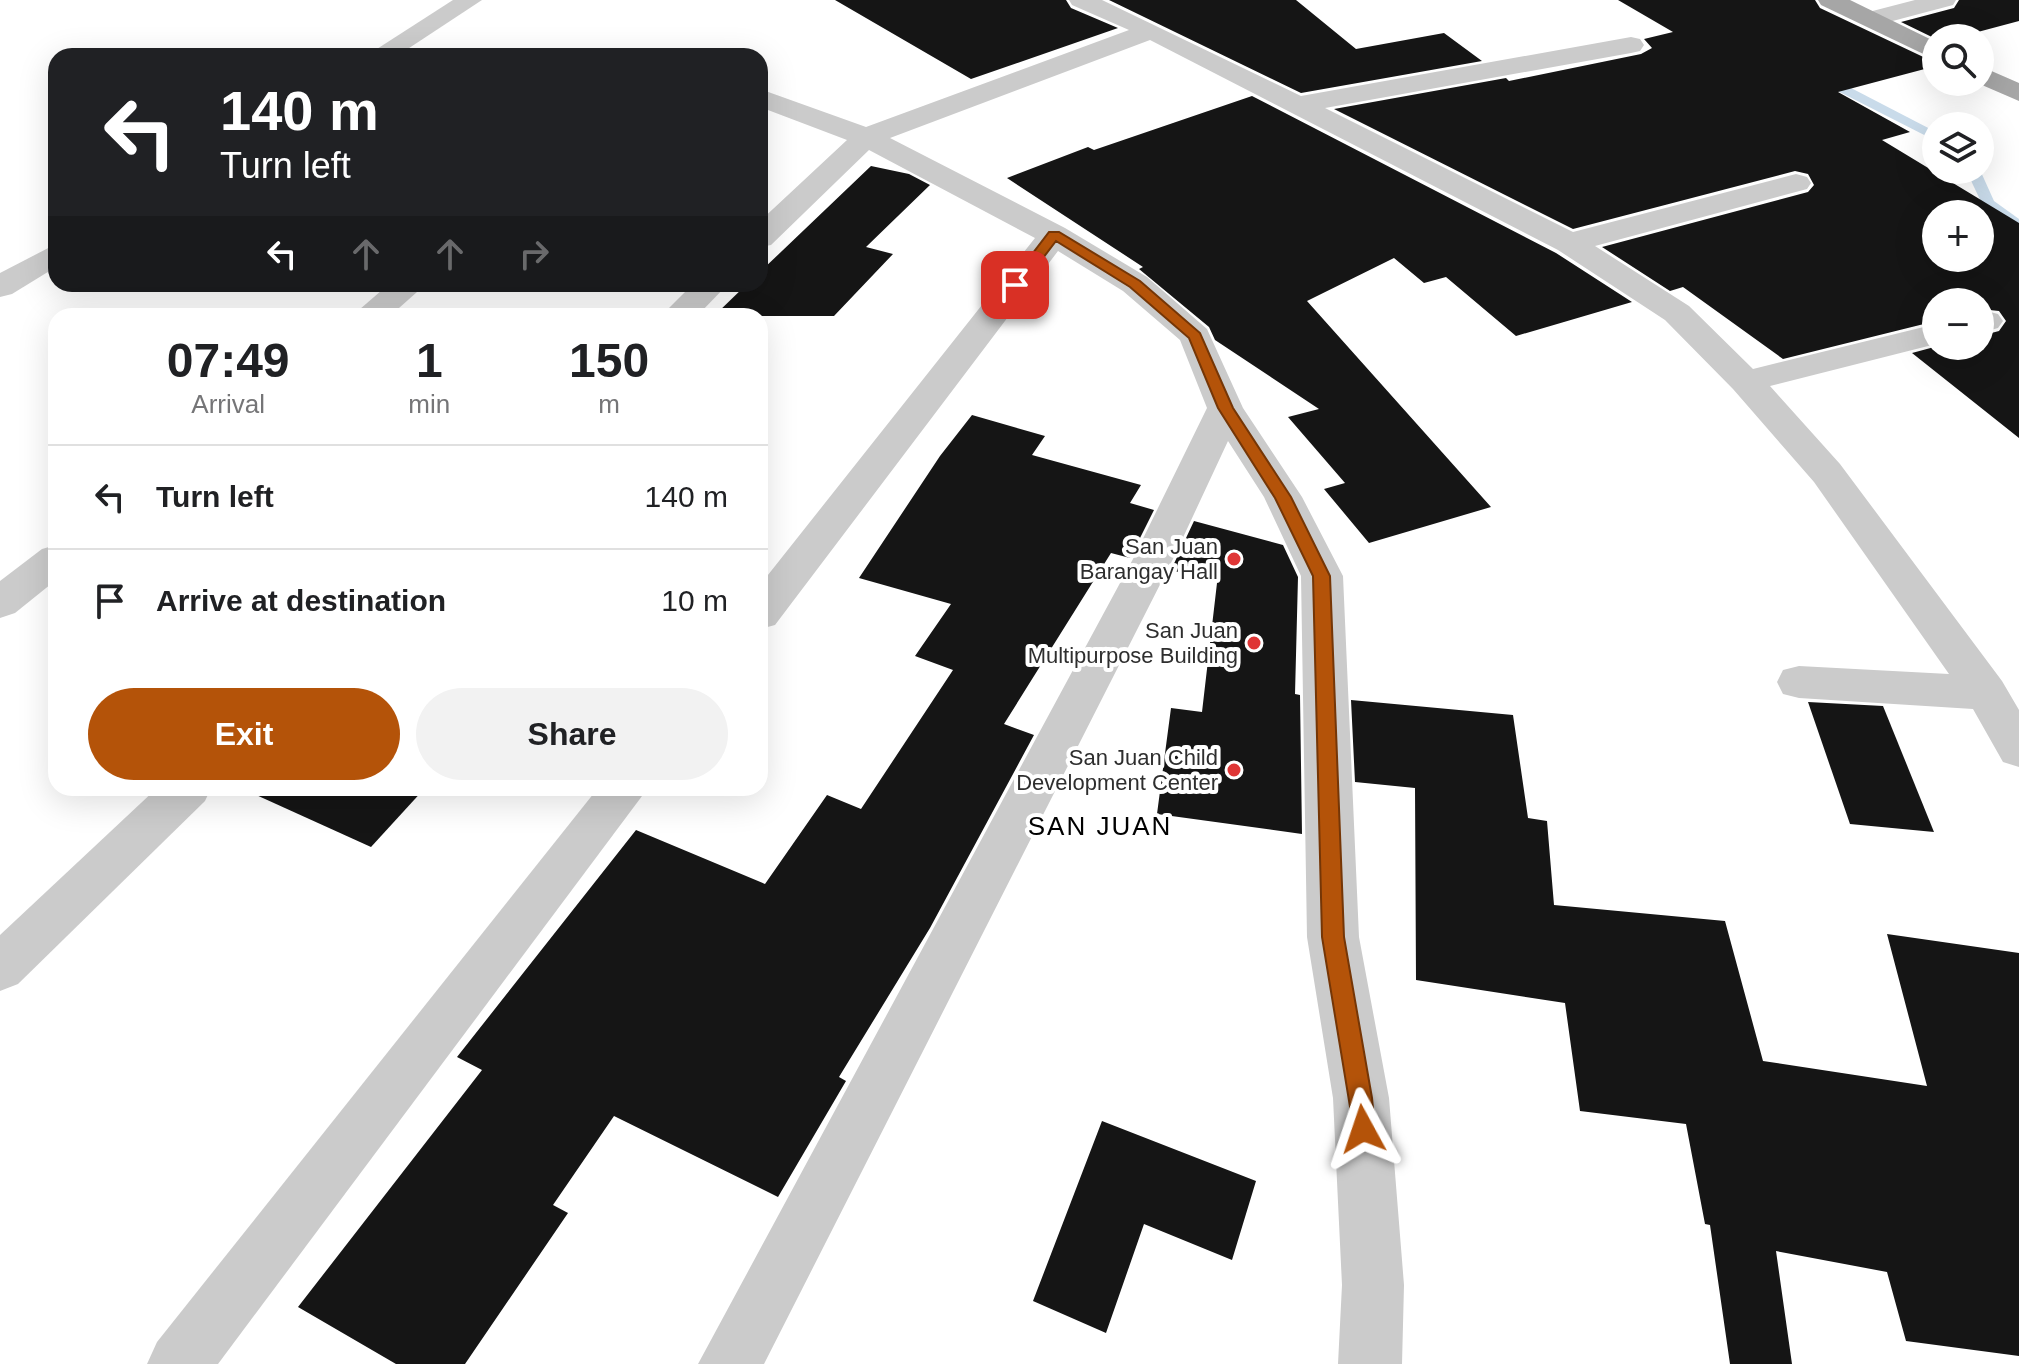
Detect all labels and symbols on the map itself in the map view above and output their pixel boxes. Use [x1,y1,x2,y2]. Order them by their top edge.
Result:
pin [981,251,1049,319]
place label: San Juan Barangay Hall [1080,534,1218,584]
marker: San Juan Barangay Hall [1225,550,1243,568]
place label: San Juan Multipurpose Building [1028,618,1238,668]
marker: San Juan Multipurpose Building [1245,634,1263,652]
place label: San Juan Child Development Center [1016,745,1218,795]
marker: San Juan Child Development Center [1225,761,1243,779]
district label: SAN JUAN [1028,811,1172,841]
position arrow [1321,1087,1405,1171]

